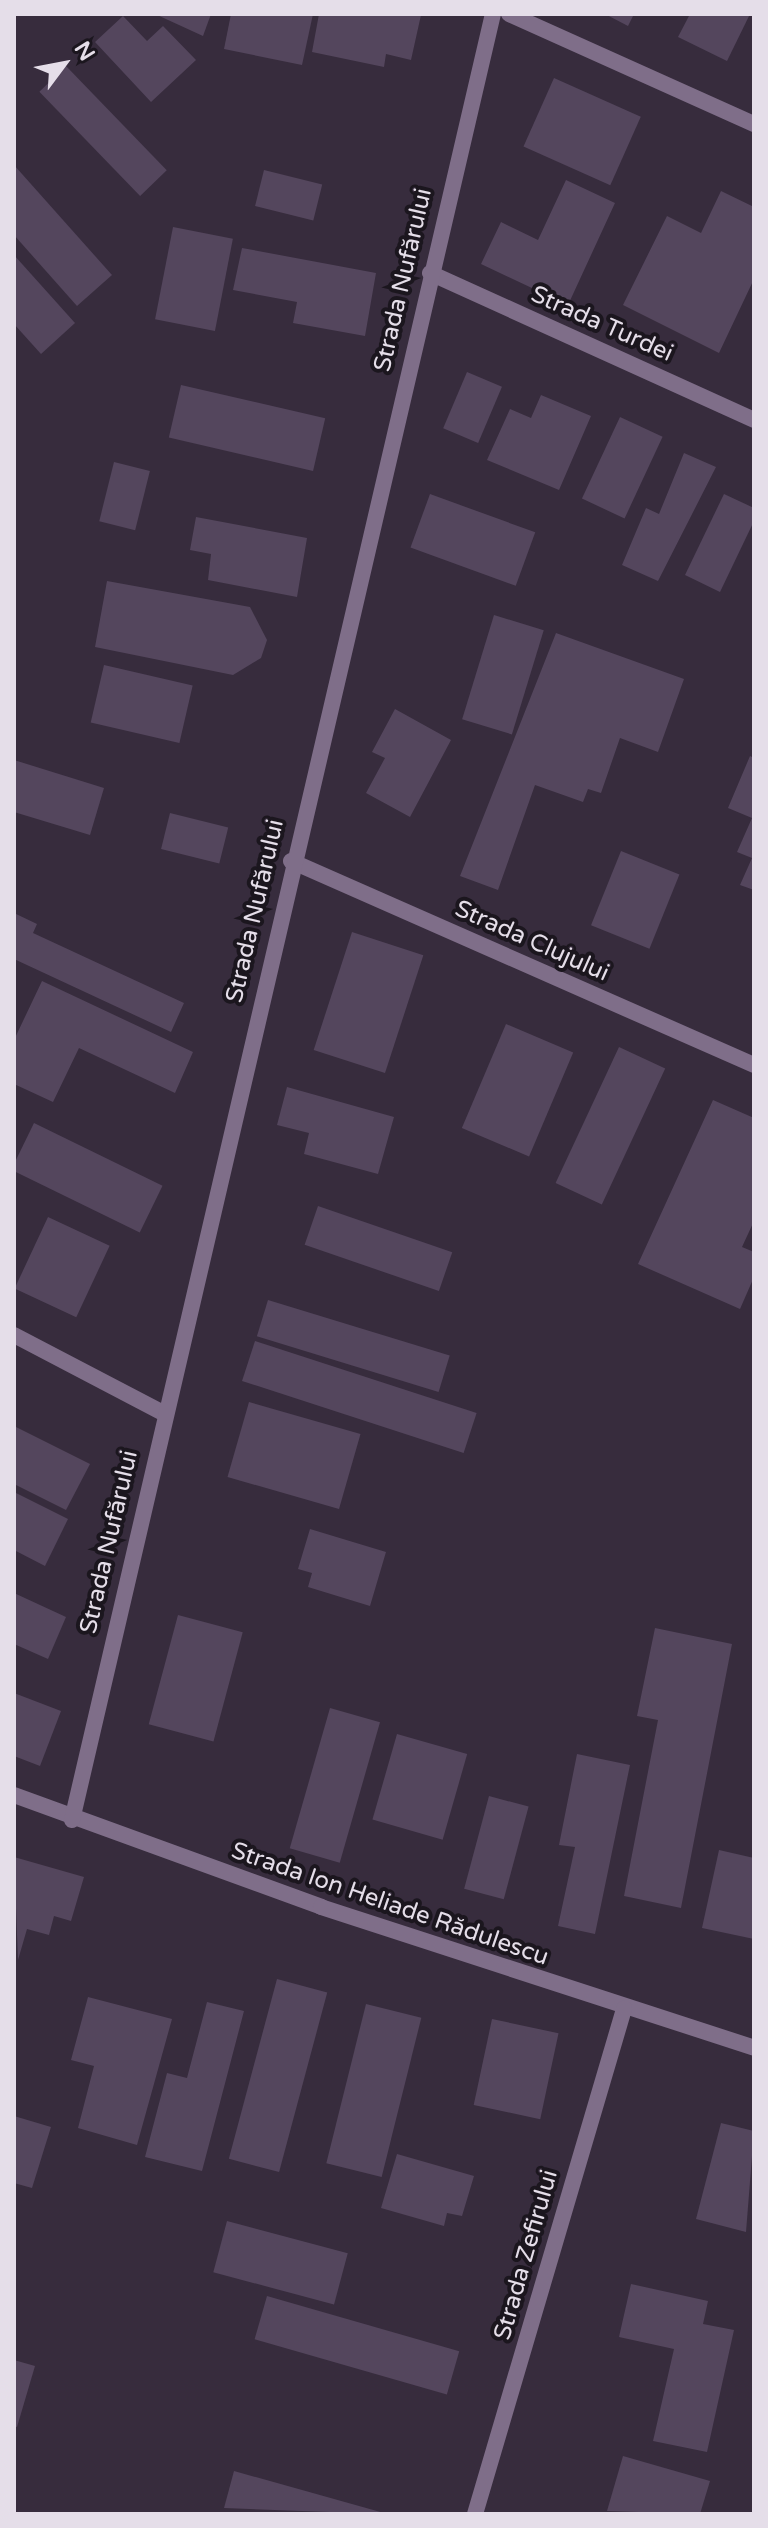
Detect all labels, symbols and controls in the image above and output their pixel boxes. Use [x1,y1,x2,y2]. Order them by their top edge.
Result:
north arrow [24,24,104,104]
text: N [69,37,100,66]
street label: Strada Nufărului [368,186,438,374]
street label: Strada Turdei [527,280,677,368]
street label: Strada Nufărului [220,817,290,1005]
street label: Strada Clujului [451,894,613,988]
street label: Strada Nufărului [74,1448,144,1636]
street label: Strada Ion Heliade Rădulescu [228,1836,552,1972]
street label: Strada Zefirului [488,2167,564,2343]

